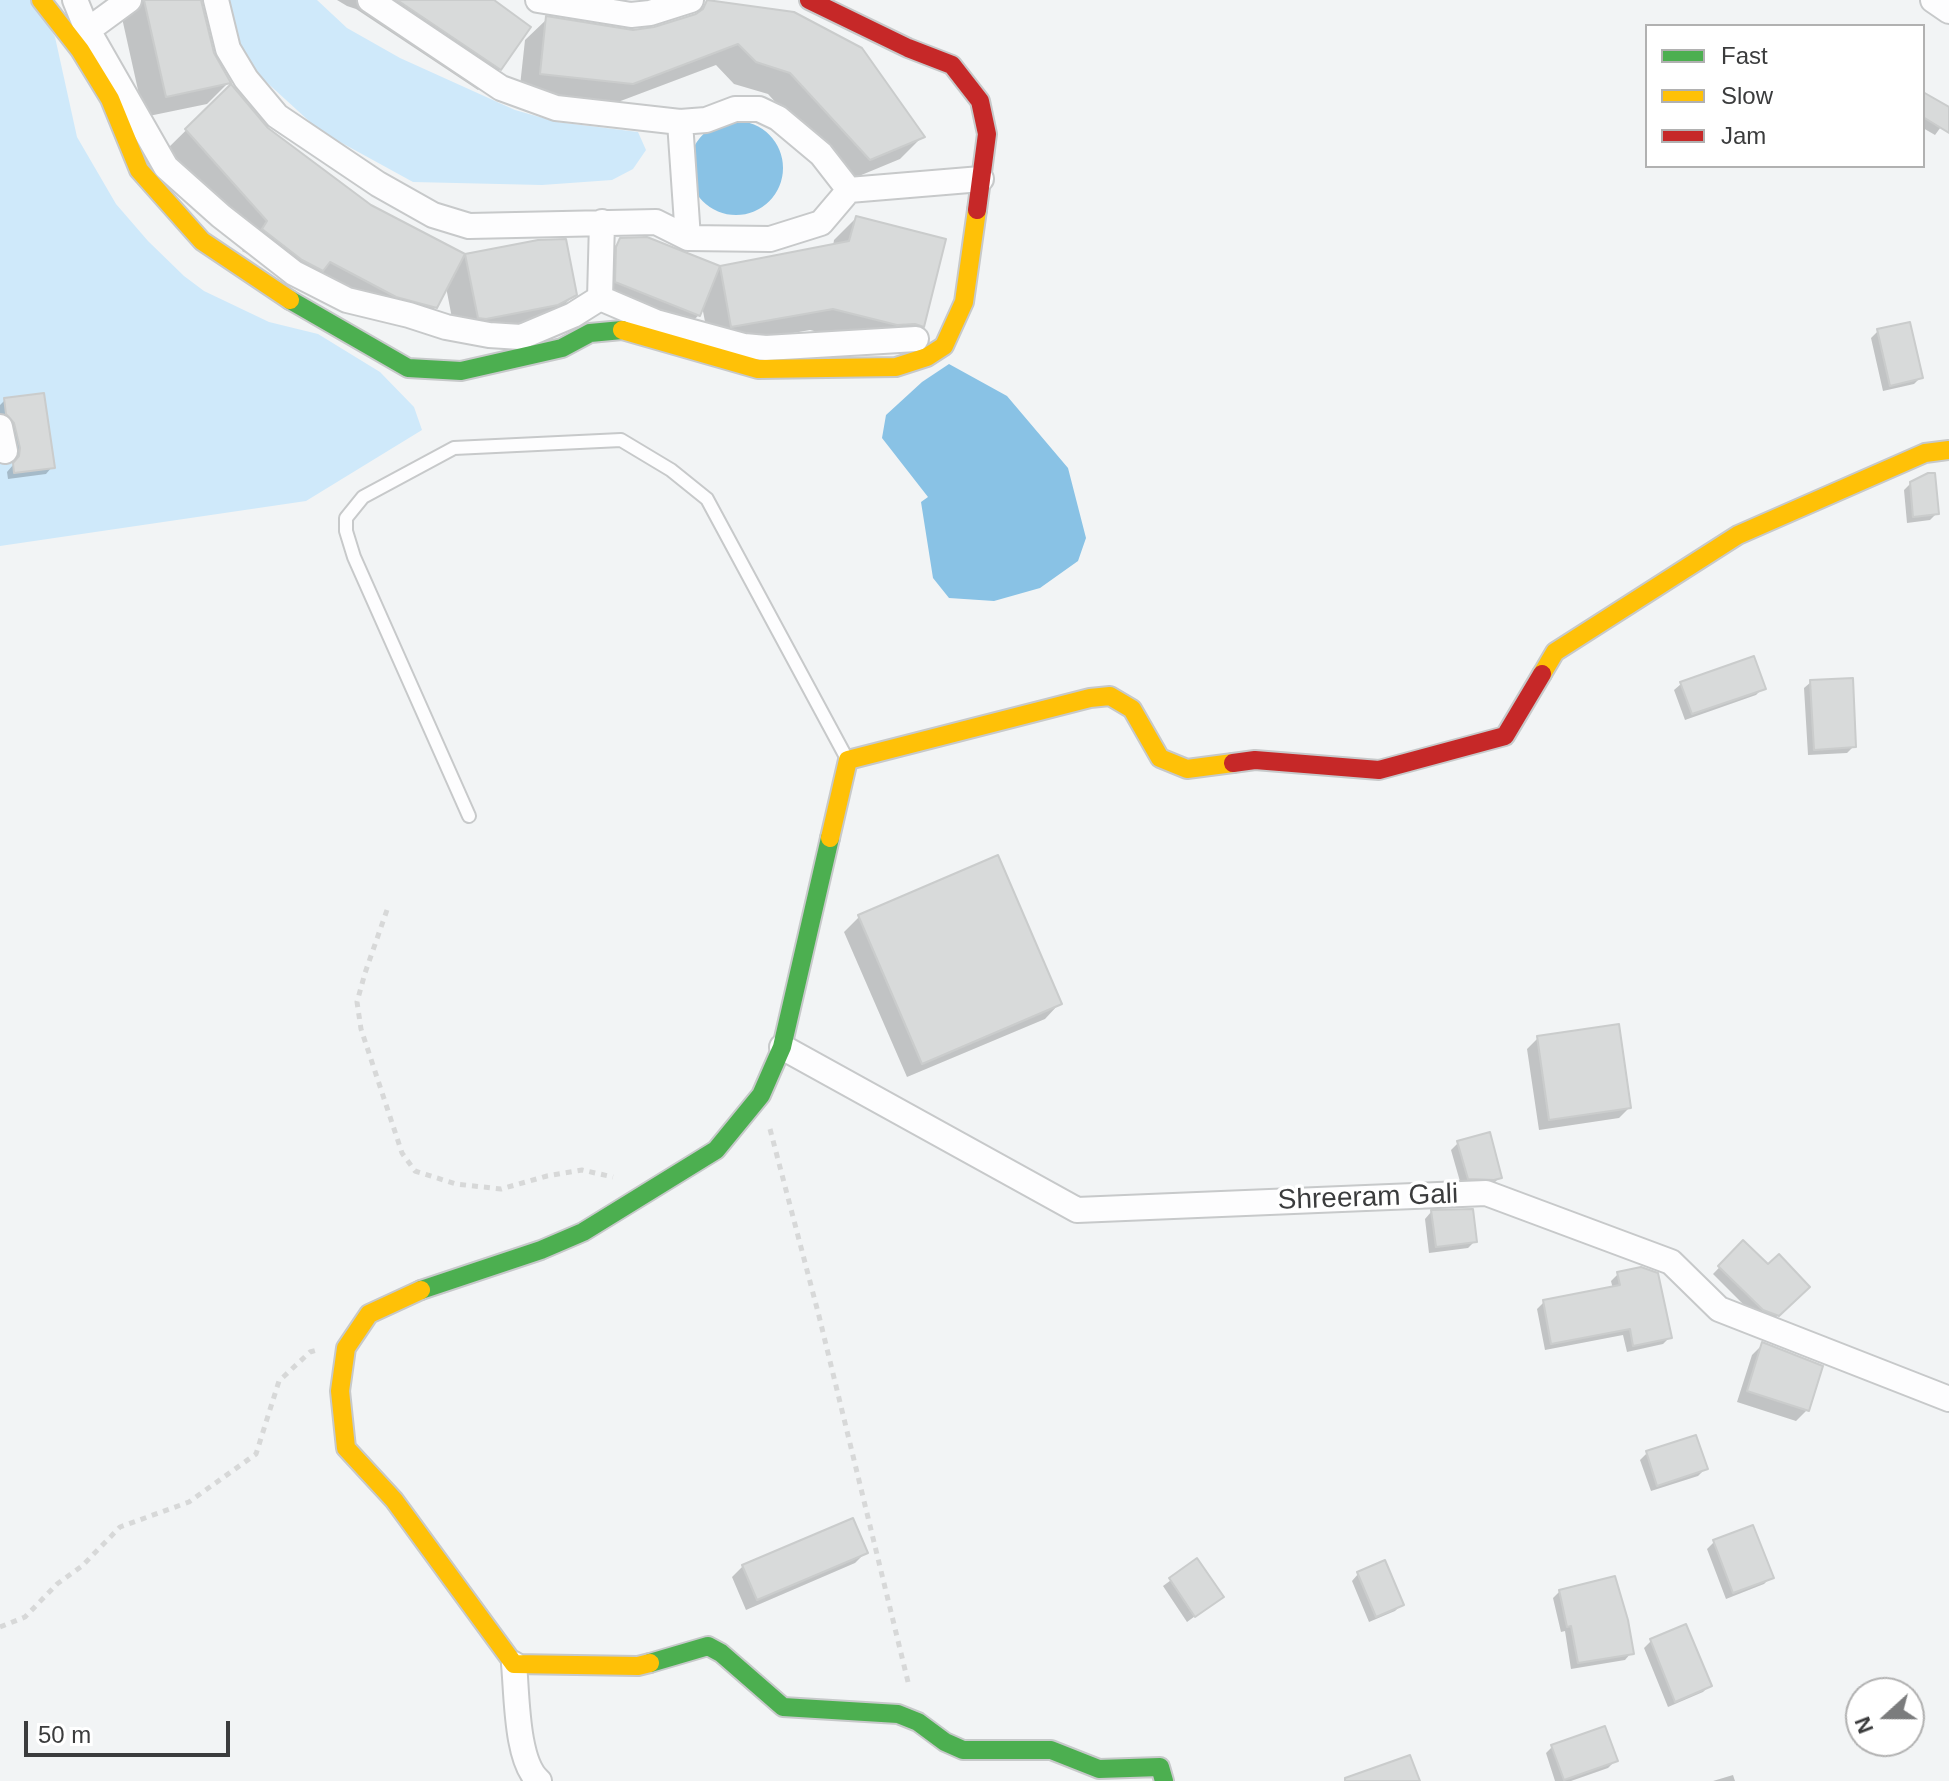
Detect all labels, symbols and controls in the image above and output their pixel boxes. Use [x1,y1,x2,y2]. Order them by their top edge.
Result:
legend [1645,24,1925,168]
text: Fast [1721,42,1768,69]
text: Slow [1721,82,1773,109]
text: Jam [1721,122,1766,149]
street label: Shreeram Gali [1277,1178,1459,1218]
north arrow [1845,1677,1925,1757]
scale bar [28,1705,234,1755]
text: N [1849,1713,1879,1737]
text: 50 m [38,1721,91,1748]

